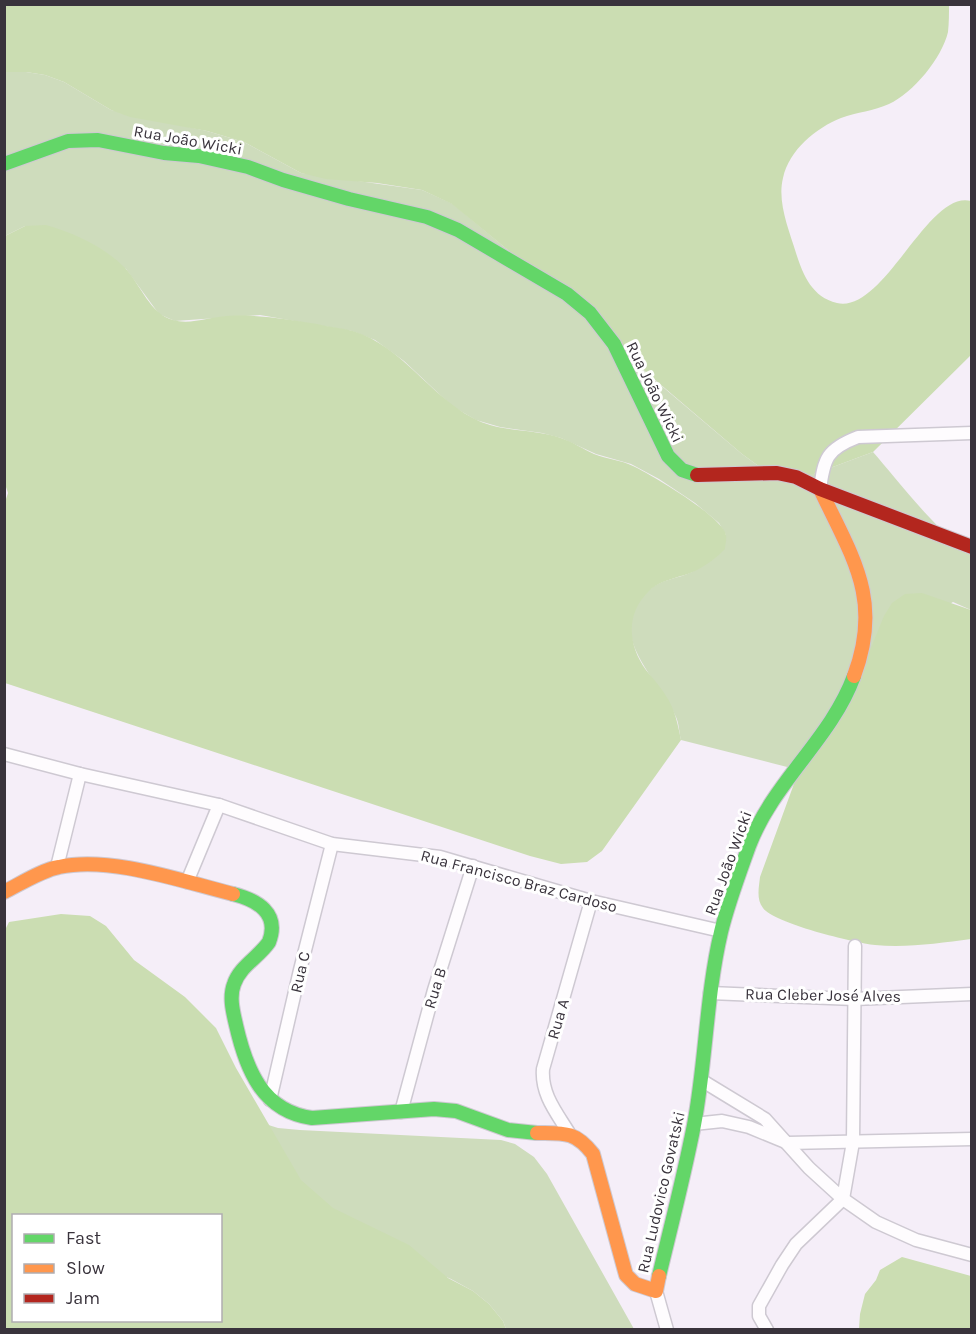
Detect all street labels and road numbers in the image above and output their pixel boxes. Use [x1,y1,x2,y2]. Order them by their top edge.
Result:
street label: Rua João Wicki [132,121,244,159]
street label: Rua João Wicki [622,339,688,445]
street label: Rua João Wicki [700,808,756,918]
street label: Rua Francisco Braz Cardoso [419,846,619,916]
street label: Rua C [286,949,314,995]
street label: Rua B [420,965,450,1011]
street label: Rua Cleber José Alves [745,984,901,1006]
street label: Rua A [543,997,573,1041]
street label: Rua Ludovico Govatski [633,1109,689,1275]

